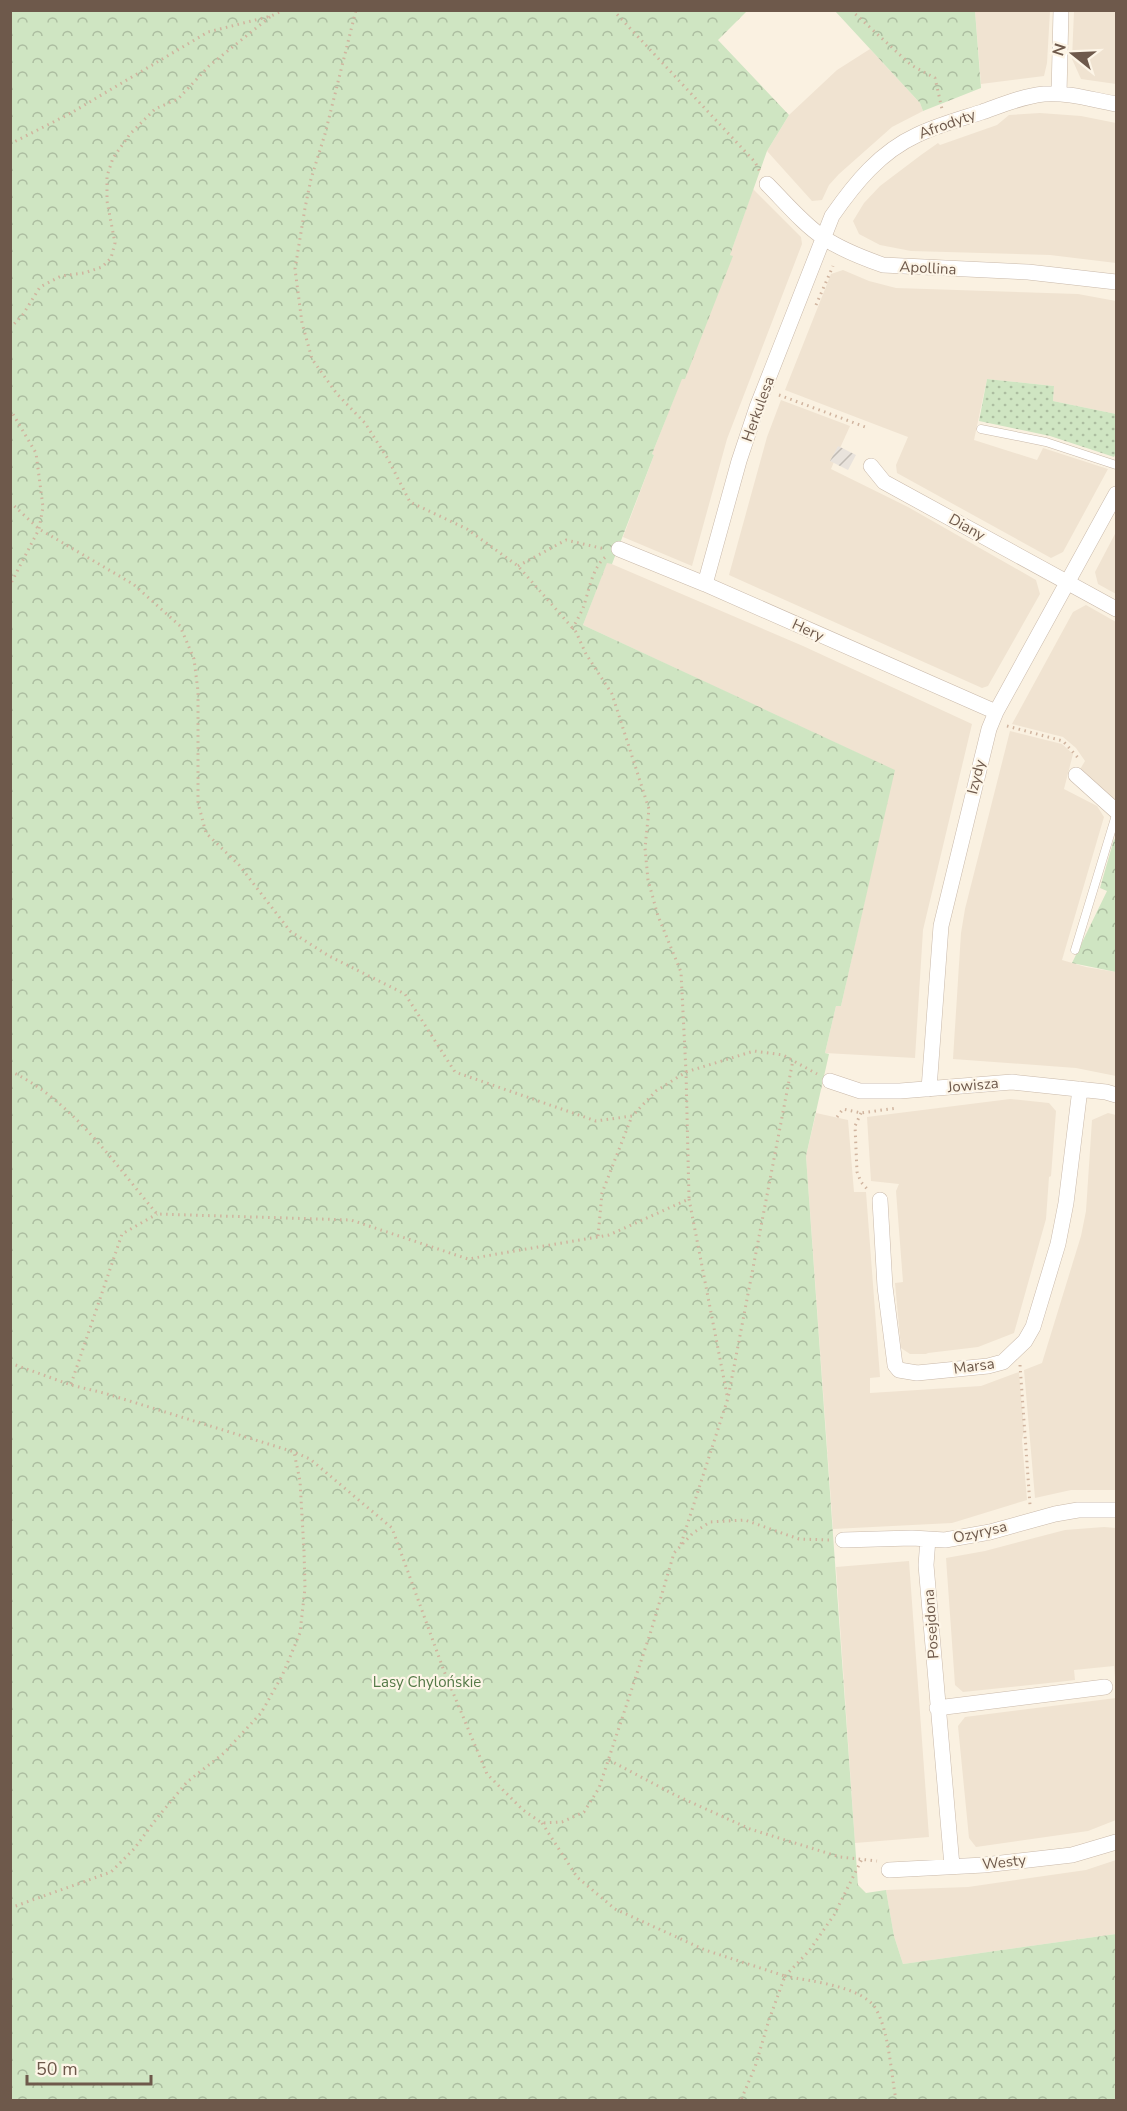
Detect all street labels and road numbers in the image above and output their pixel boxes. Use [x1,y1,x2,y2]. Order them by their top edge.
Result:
street label: Afrodyty [916,104,978,144]
street label: Apollina [899,257,957,279]
street label: Herkulesa [737,374,779,444]
street label: Diany [945,509,989,545]
street label: Hery [789,614,827,646]
street label: Izydy [962,757,990,796]
street label: Jowisza [946,1073,999,1097]
street label: Marsa [952,1353,996,1379]
street label: Ozyrysa [951,1516,1009,1548]
street label: Posejdona [919,1588,943,1660]
street label: Westy [981,1850,1027,1874]

